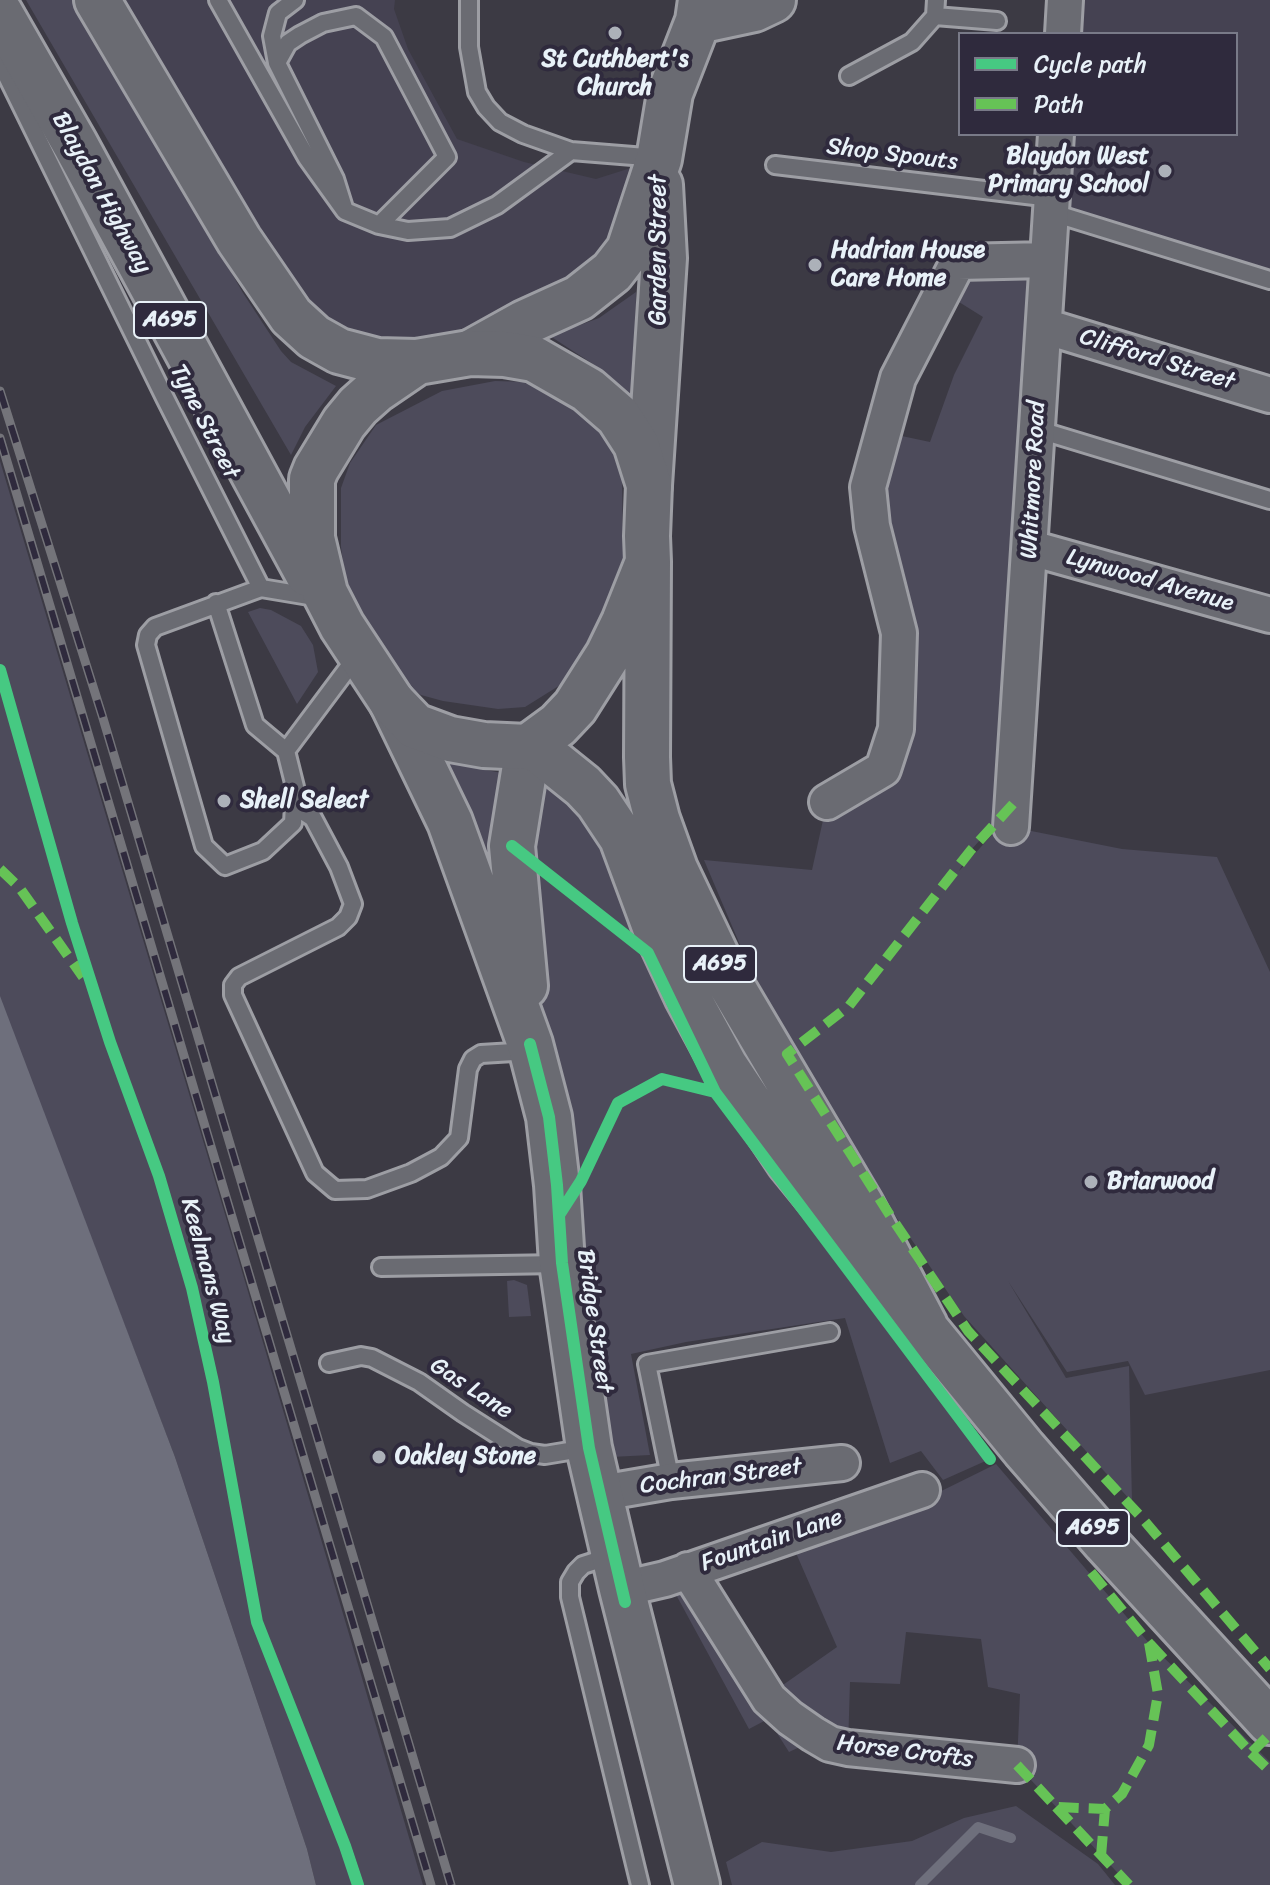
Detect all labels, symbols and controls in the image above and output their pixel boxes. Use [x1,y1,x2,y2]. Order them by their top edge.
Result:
marker: St Cuthbert's Church [606,24,624,42]
legend [958,32,1238,136]
text: Cycle path [1034,43,1147,85]
place label: St Cuthbert's Church [541,46,689,102]
text: Path [1034,83,1084,125]
street label: Blaydon Highway [45,107,157,279]
street label: Shop Spouts [825,133,959,177]
place label: Blaydon West Primary School [988,143,1149,199]
marker: Blaydon West Primary School [1156,162,1174,180]
street label: Garden Street [645,175,673,325]
place label: Hadrian House Care Home [831,237,985,293]
marker: Hadrian House Care Home [806,256,824,274]
road number: A695 [134,302,206,338]
street label: Clifford Street [1076,323,1238,397]
street label: Tyne Street [163,360,245,484]
street label: Whitmore Road [1015,400,1053,560]
street label: Lynwood Avenue [1063,543,1237,619]
place label: Shell Select [240,787,368,815]
marker: Shell Select [215,792,233,810]
road number: A695 [684,946,756,982]
place label: Briarwood [1107,1168,1214,1196]
marker: Briarwood [1082,1173,1100,1191]
street label: Keelmans Way [174,1195,240,1347]
street label: Bridge Street [570,1247,618,1395]
street label: Gas Lane [424,1352,518,1426]
place label: Oakley Stone [395,1443,536,1471]
marker: Oakley Stone [370,1448,388,1466]
street label: Cochran Street [639,1453,803,1501]
street label: Fountain Lane [697,1503,847,1579]
road number: A695 [1057,1510,1129,1546]
street label: Horse Crofts [835,1729,975,1775]

